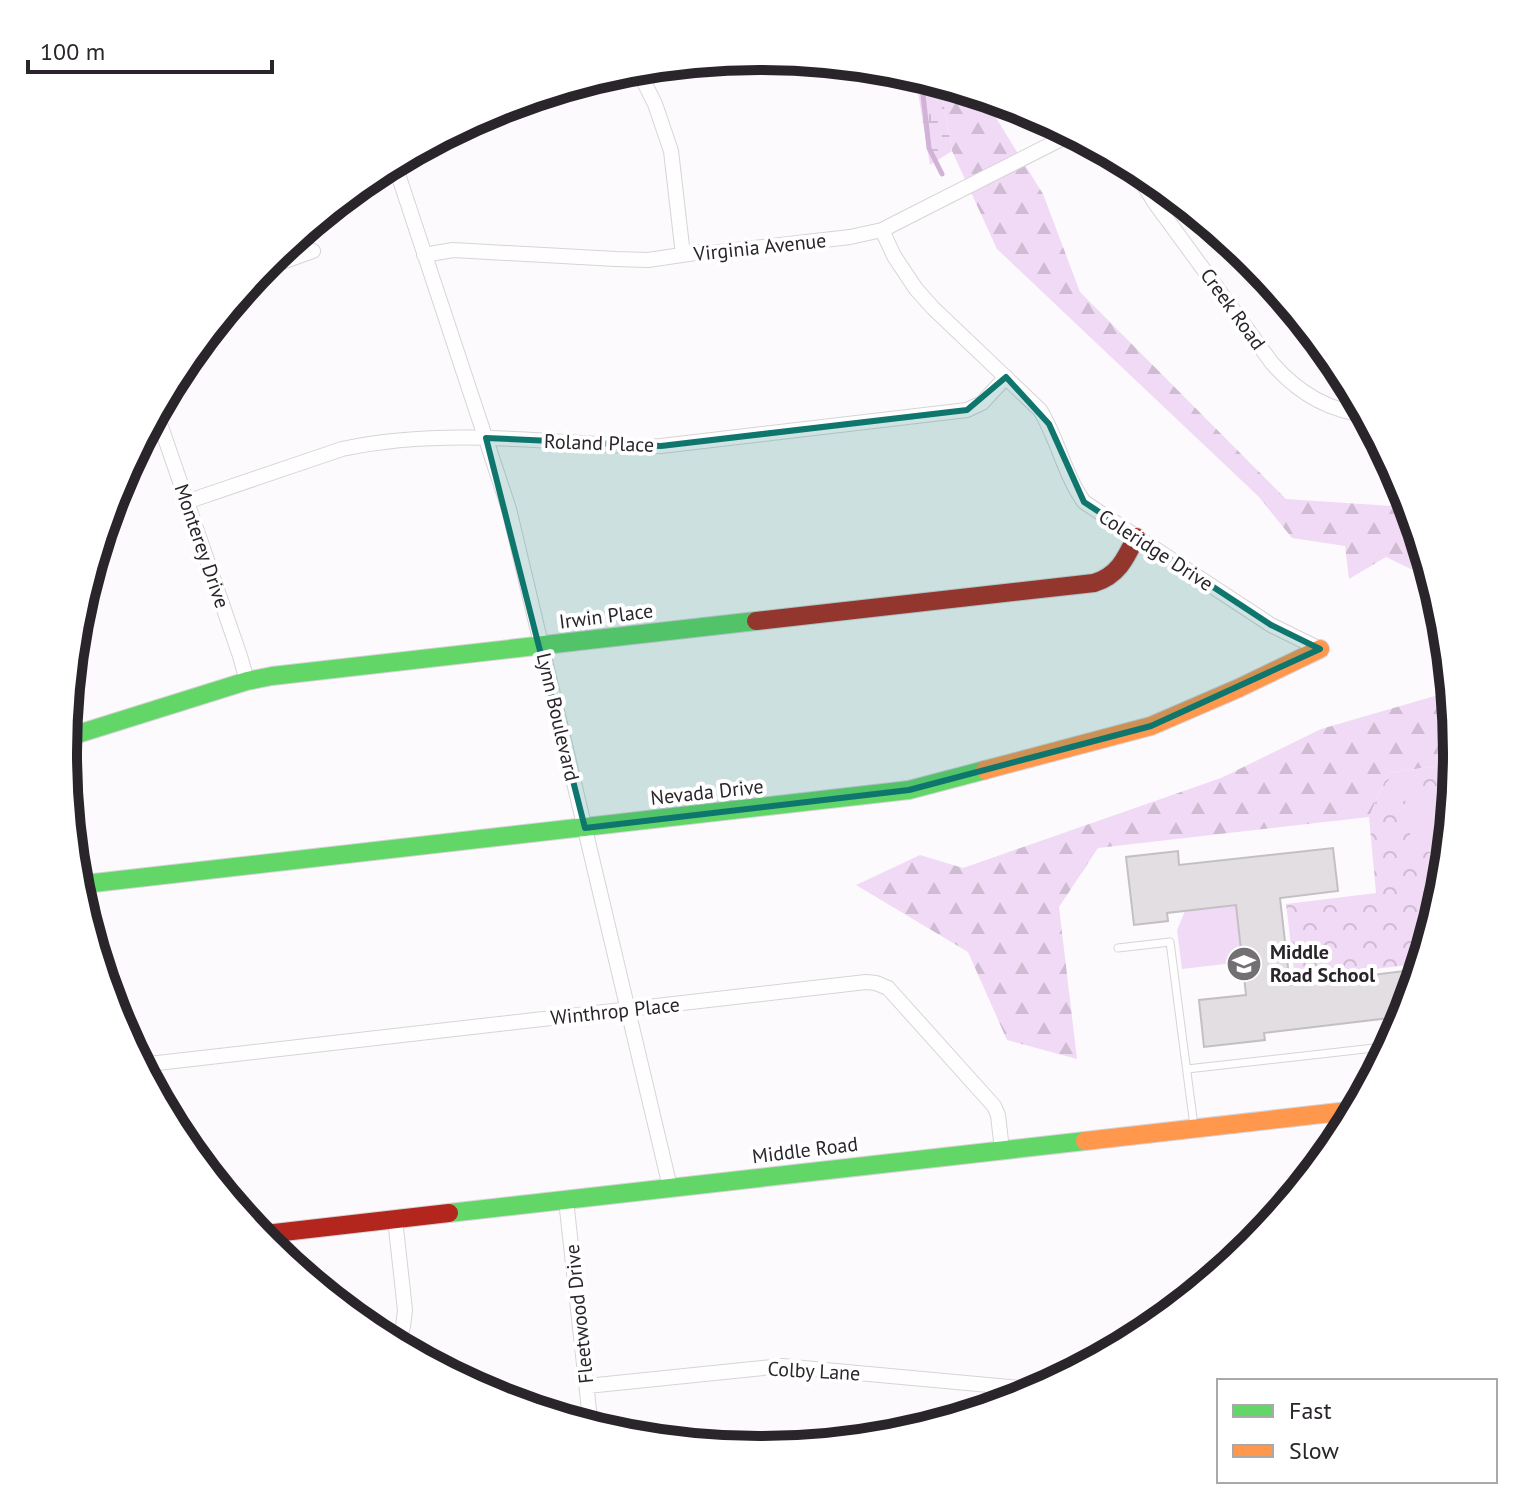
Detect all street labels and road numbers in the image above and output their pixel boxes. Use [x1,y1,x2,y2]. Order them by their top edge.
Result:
street label: Virginia Avenue [692,227,827,267]
street label: Creek Road [1195,263,1271,355]
street label: Roland Place [544,428,654,458]
street label: Monterey Drive [169,481,235,611]
street label: Coleridge Drive [1094,503,1218,597]
street label: Irwin Place [557,597,655,635]
street label: Lynn Boulevard [531,650,585,784]
street label: Nevada Drive [649,773,765,811]
street label: Winthrop Place [549,991,681,1031]
street label: Middle Road [751,1131,859,1169]
street label: Fleetwood Drive [559,1243,599,1385]
street label: Colby Lane [767,1356,861,1386]

